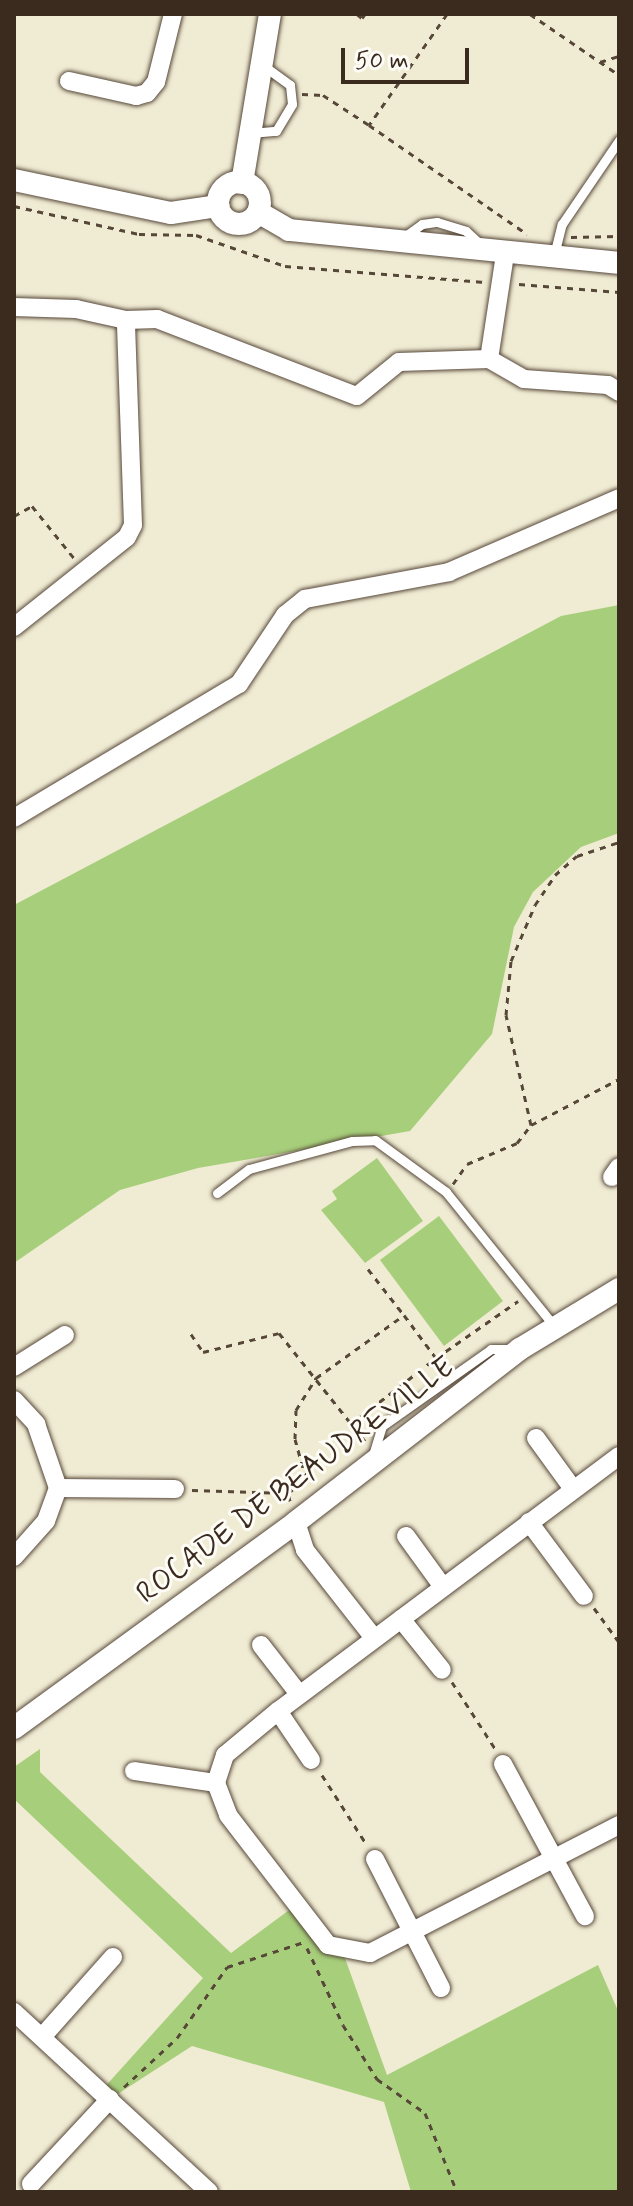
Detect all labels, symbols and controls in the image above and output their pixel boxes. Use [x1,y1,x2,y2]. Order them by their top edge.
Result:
scale bar [345,32,473,82]
text: 50 m [355,46,409,77]
street label: ROCADE DE BEAUDREVILLE [130,1350,462,1612]

